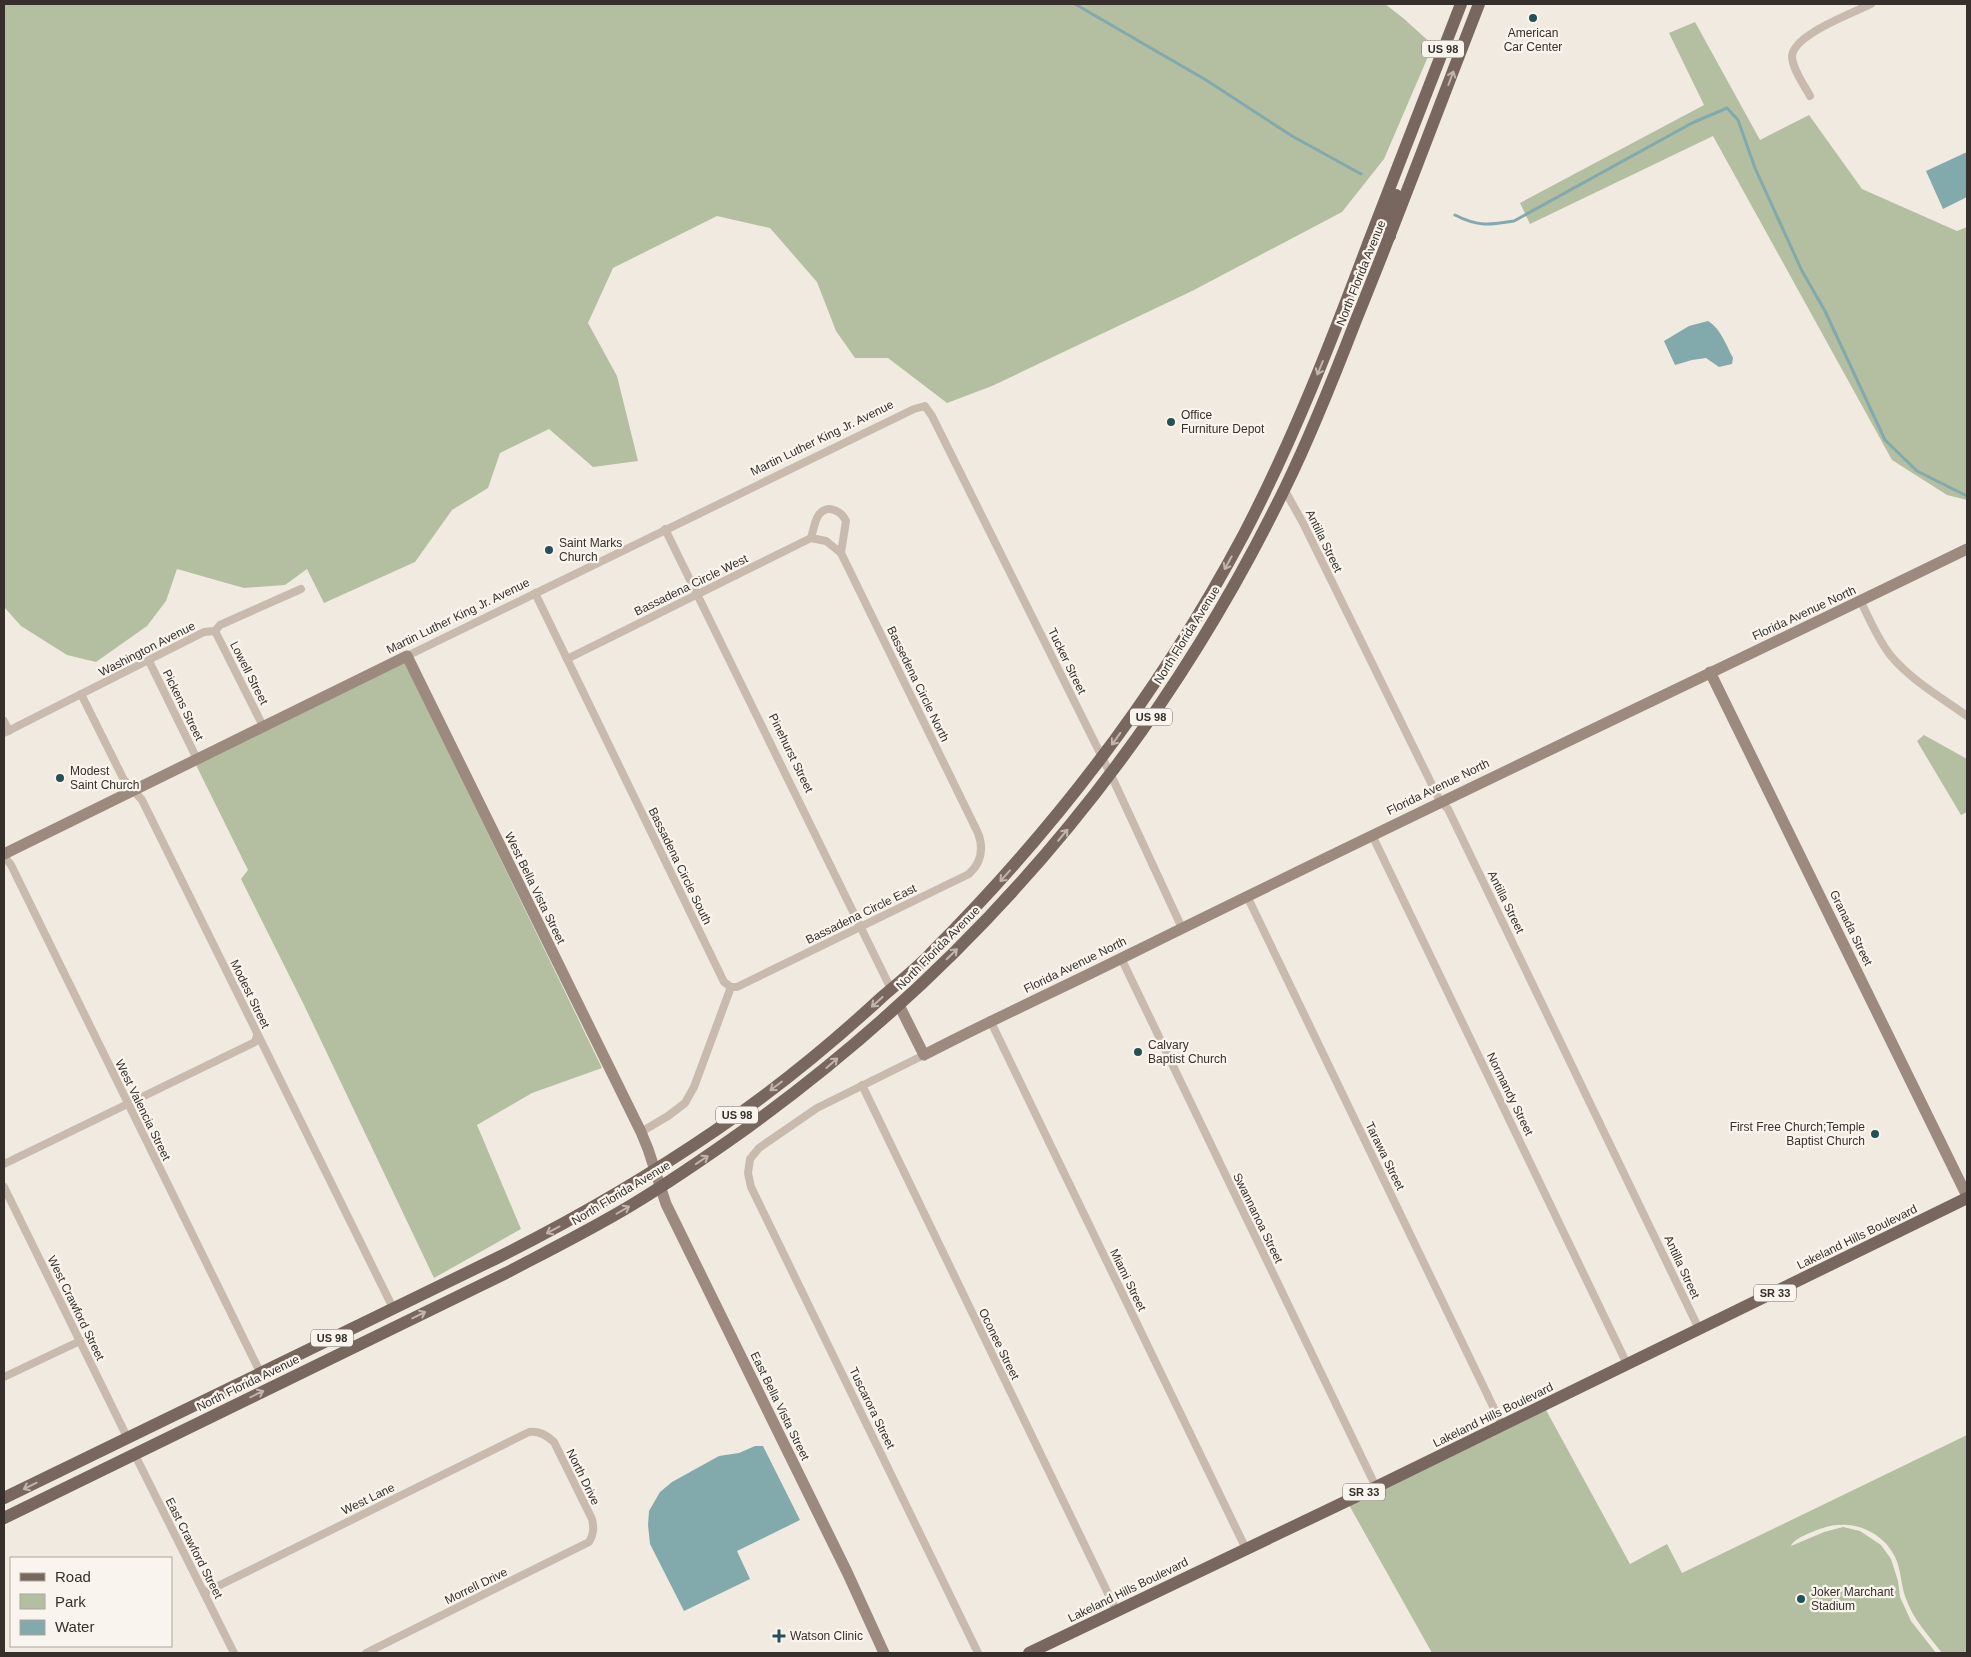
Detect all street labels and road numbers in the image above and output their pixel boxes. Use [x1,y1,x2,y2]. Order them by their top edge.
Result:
road number: US 98 [1422,41,1464,58]
street label: North Florida Avenue [1333,218,1389,328]
street label: Martin Luther King Jr. Avenue [748,397,896,479]
street label: Antilla Street [1303,507,1345,575]
street label: Bassadena Circle West [632,551,751,619]
street label: Martin Luther King Jr. Avenue [384,575,532,657]
street label: North Florida Avenue [1151,583,1223,686]
street label: Florida Avenue North [1750,583,1858,643]
street label: Washington Avenue [97,619,198,679]
street label: Bassedena Circle North [884,624,952,744]
street label: Tucker Street [1045,626,1089,697]
street label: Lowell Street [227,639,271,708]
street label: Pickens Street [160,667,207,743]
road number: US 98 [1130,709,1172,726]
street label: Pinehurst Street [766,711,816,795]
street label: Florida Avenue North [1384,756,1492,818]
street label: Bassadena Circle South [645,805,715,927]
street label: West Bella Vista Street [502,830,568,947]
street label: Antilla Street [1485,868,1527,936]
street label: Bassadena Circle East [803,881,919,947]
street label: Granada Street [1827,888,1876,969]
street label: North Florida Avenue [893,903,983,993]
street label: Florida Avenue North [1021,934,1129,996]
street label: Modest Street [227,957,273,1031]
street label: Normandy Street [1484,1050,1536,1138]
street label: West Valencia Street [112,1057,174,1164]
road number: US 98 [716,1106,758,1124]
street label: Tarawa Street [1362,1120,1408,1193]
street label: North Florida Avenue [569,1158,673,1228]
street label: Swannanoa Street [1230,1171,1286,1266]
street label: Lakeland Hills Boulevard [1795,1202,1919,1272]
street label: Antilla Street [1661,1233,1703,1301]
street label: Miami Street [1107,1247,1149,1314]
street label: West Crawford Street [45,1253,108,1363]
road number: SR 33 [1754,1285,1796,1302]
street label: Oconee Street [976,1306,1023,1382]
road number: US 98 [311,1330,353,1346]
street label: East Bella Vista Street [748,1349,813,1463]
street label: North Florida Avenue [194,1352,302,1414]
street label: Tuscarora Street [846,1365,898,1452]
street label: Lakeland Hills Boulevard [1431,1380,1555,1450]
street label: North Drive [563,1447,603,1508]
street label: West Lane [339,1480,397,1518]
road number: SR 33 [1343,1484,1385,1500]
street label: East Crawford Street [162,1495,226,1601]
street label: Lakeland Hills Boulevard [1066,1555,1190,1625]
street label: Morrell Drive [442,1565,510,1607]

